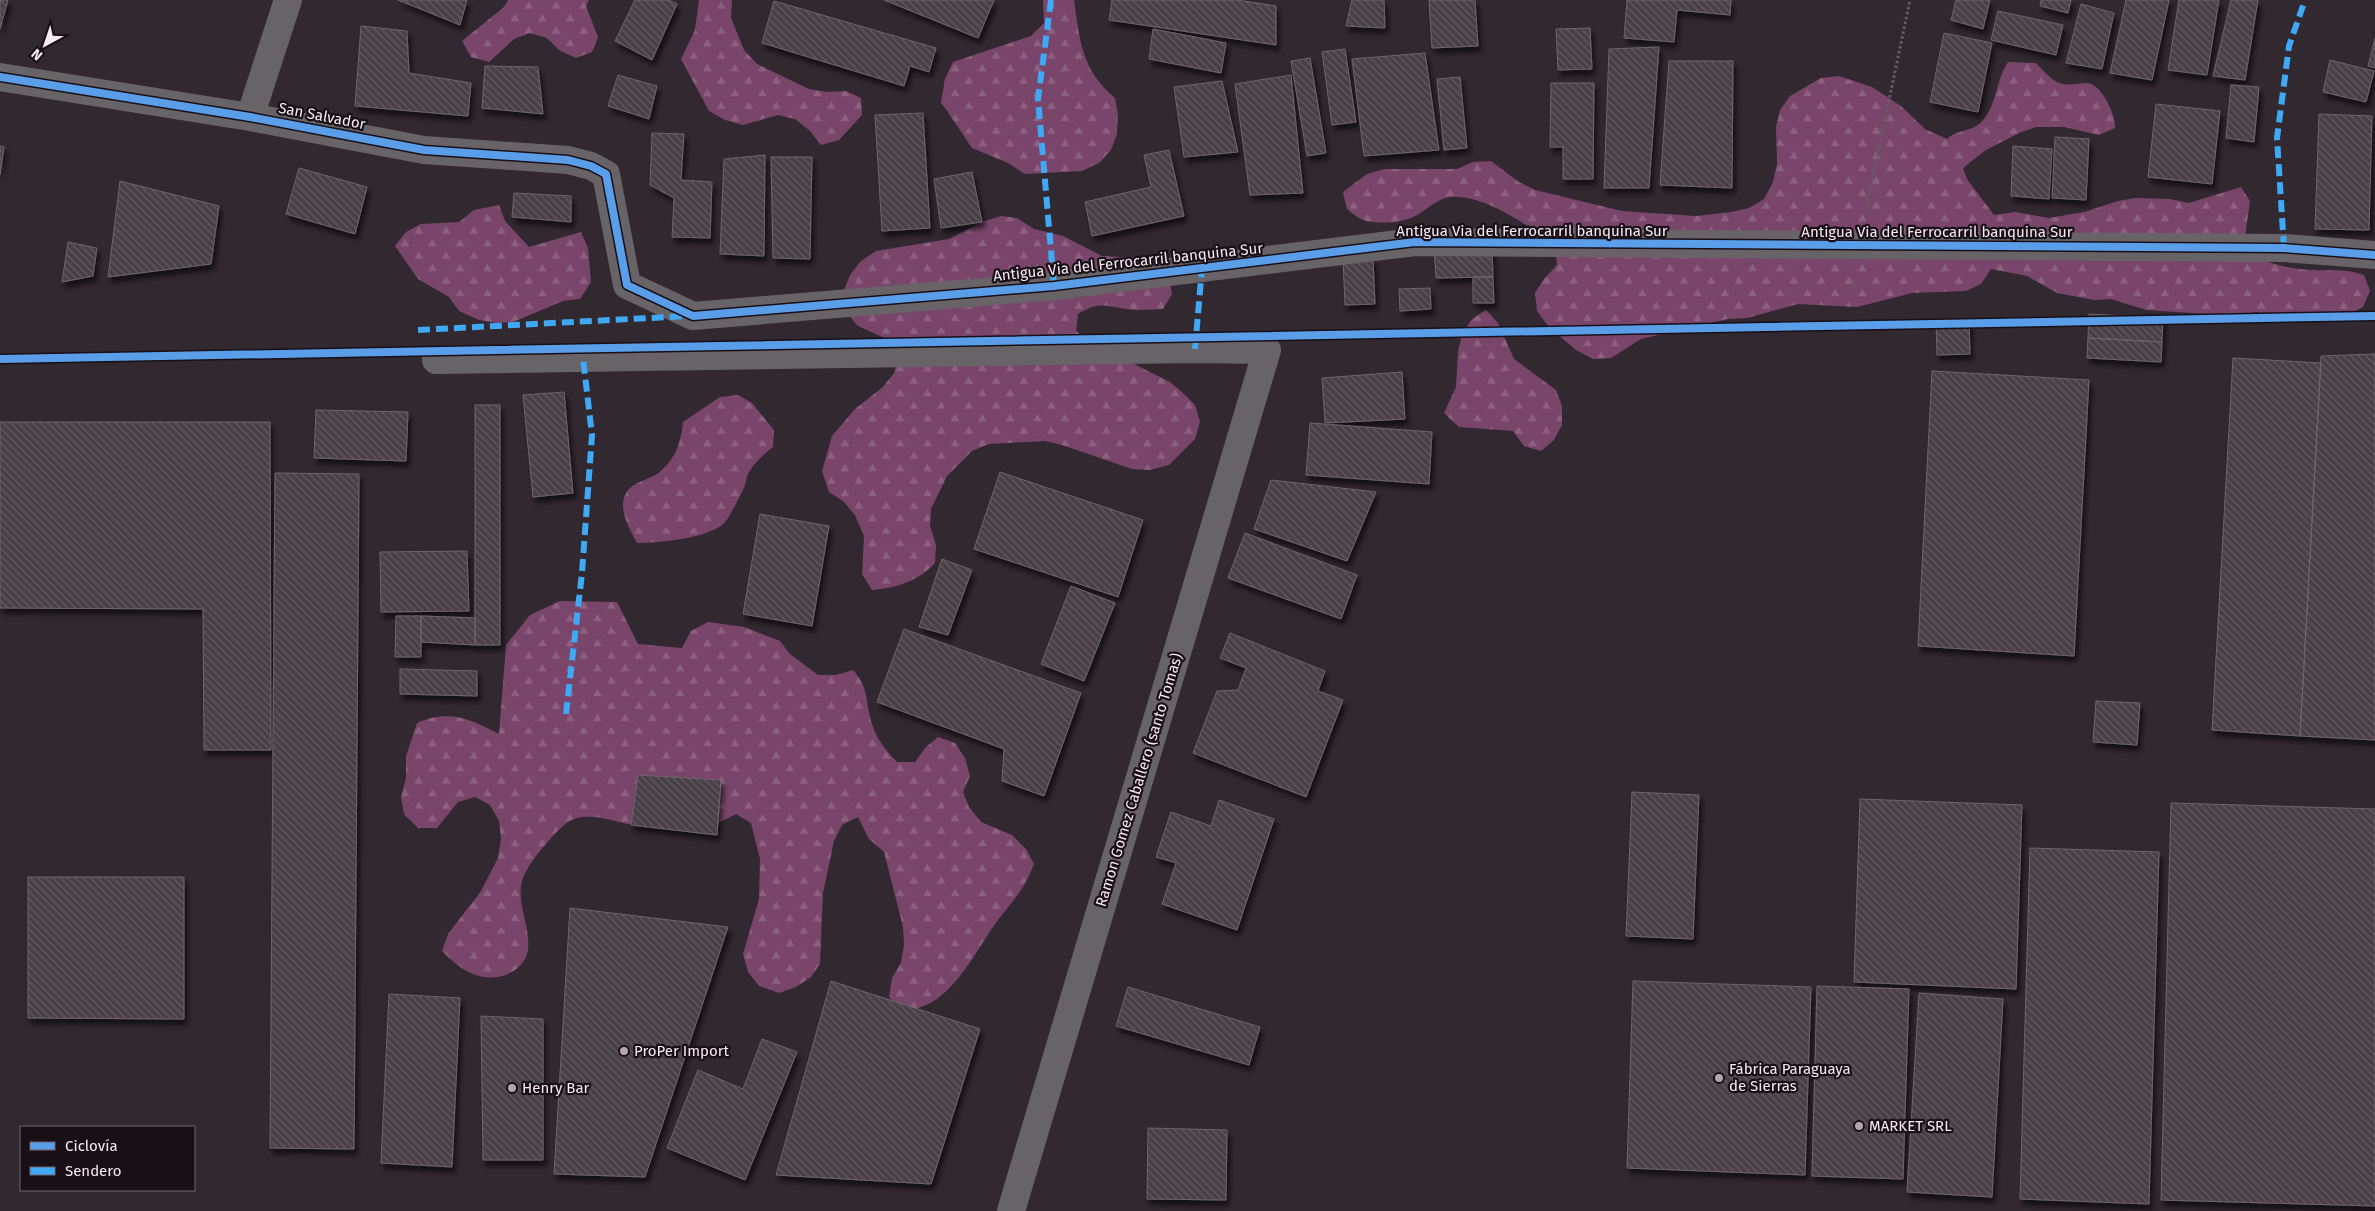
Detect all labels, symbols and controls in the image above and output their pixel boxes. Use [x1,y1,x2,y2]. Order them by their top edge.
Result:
north arrow [20,20,70,70]
text: N [28,45,46,64]
street label: San Salvador [277,99,367,133]
street label: Antigua Via del Ferrocarril banquina Sur [1396,222,1668,240]
street label: Antigua Via del Ferrocarril banquina Sur [1801,223,2073,241]
street label: Antigua Via del Ferrocarril banquina Sur [992,239,1264,285]
street label: Ramon Gomez Caballero (santo Tomas) [1092,651,1186,909]
place label: ProPer Import [634,1042,729,1060]
marker: ProPer Import [618,1045,630,1057]
place label: Fábrica Paraguaya de Sierras [1729,1060,1851,1095]
marker: Fábrica Paraguaya de Sierras [1713,1072,1725,1084]
place label: Henry Bar [522,1079,590,1097]
marker: Henry Bar [506,1082,518,1094]
place label: MARKET SRL [1869,1117,1952,1135]
marker: MARKET SRL [1853,1120,1865,1132]
legend [20,1126,195,1191]
text: Ciclovía [65,1137,118,1155]
text: Sendero [65,1162,121,1180]

